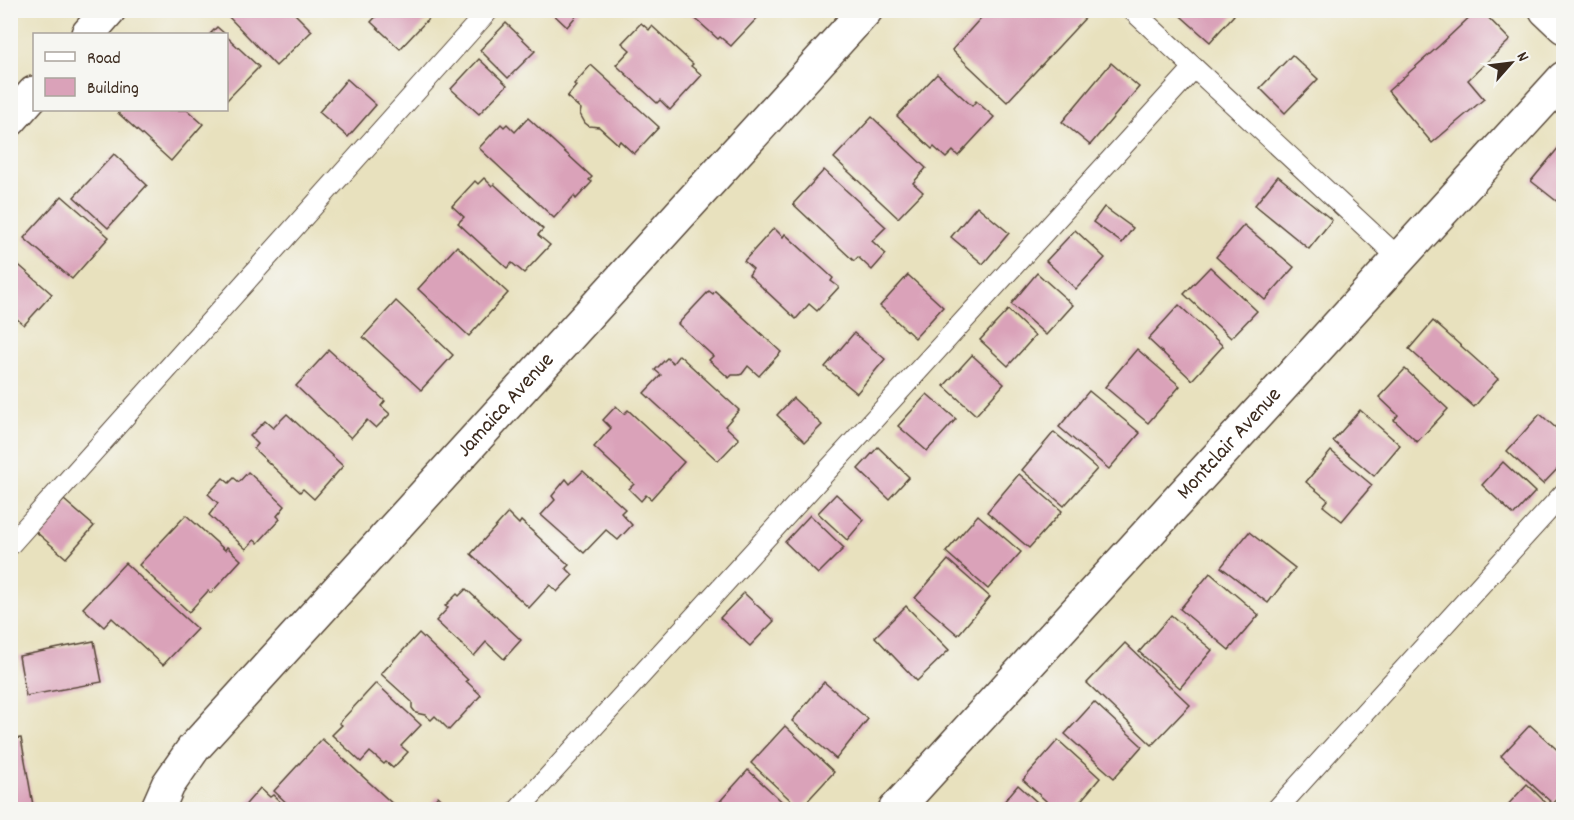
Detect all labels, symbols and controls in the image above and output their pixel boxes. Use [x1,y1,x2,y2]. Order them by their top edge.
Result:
legend [33,33,228,111]
north arrow [1481,33,1541,93]
text: Road [87,47,121,72]
text: N [1510,48,1534,66]
text: Building [87,77,139,102]
street label: Jamaica Avenue [450,346,562,465]
street label: Montclair Avenue [1170,381,1289,507]

